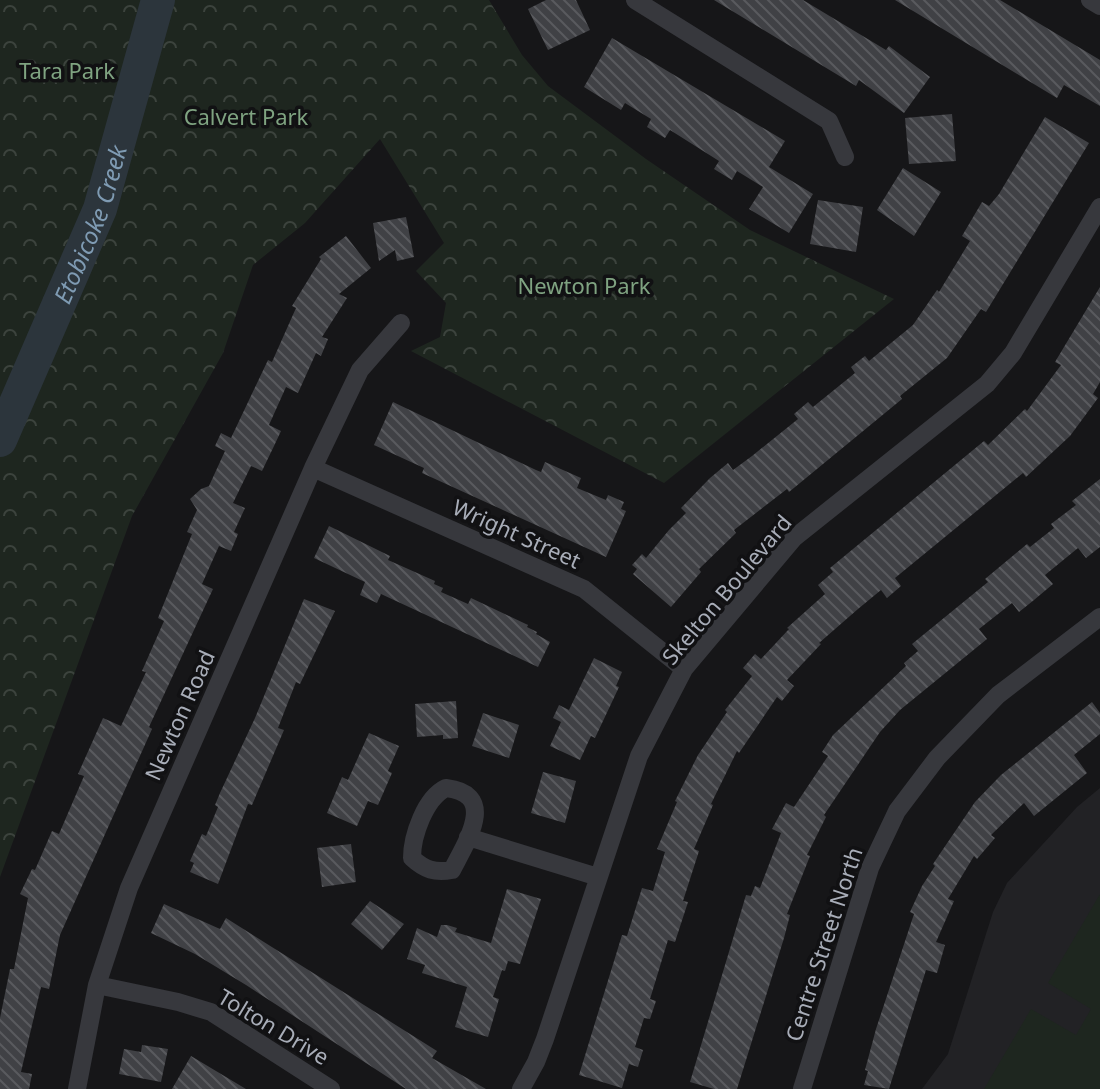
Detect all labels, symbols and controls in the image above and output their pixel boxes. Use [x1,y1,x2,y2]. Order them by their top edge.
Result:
park label: Tara Park [19,55,115,85]
park label: Calvert Park [184,101,309,131]
water label: Etobicoke Creek [45,140,134,308]
park label: Newton Park [517,270,651,300]
street label: Wright Street [448,491,586,575]
street label: Skelton Boulevard [654,508,798,670]
street label: Newton Road [137,645,221,785]
street label: Centre Street North [777,843,869,1045]
street label: Tolton Drive [213,981,335,1071]

